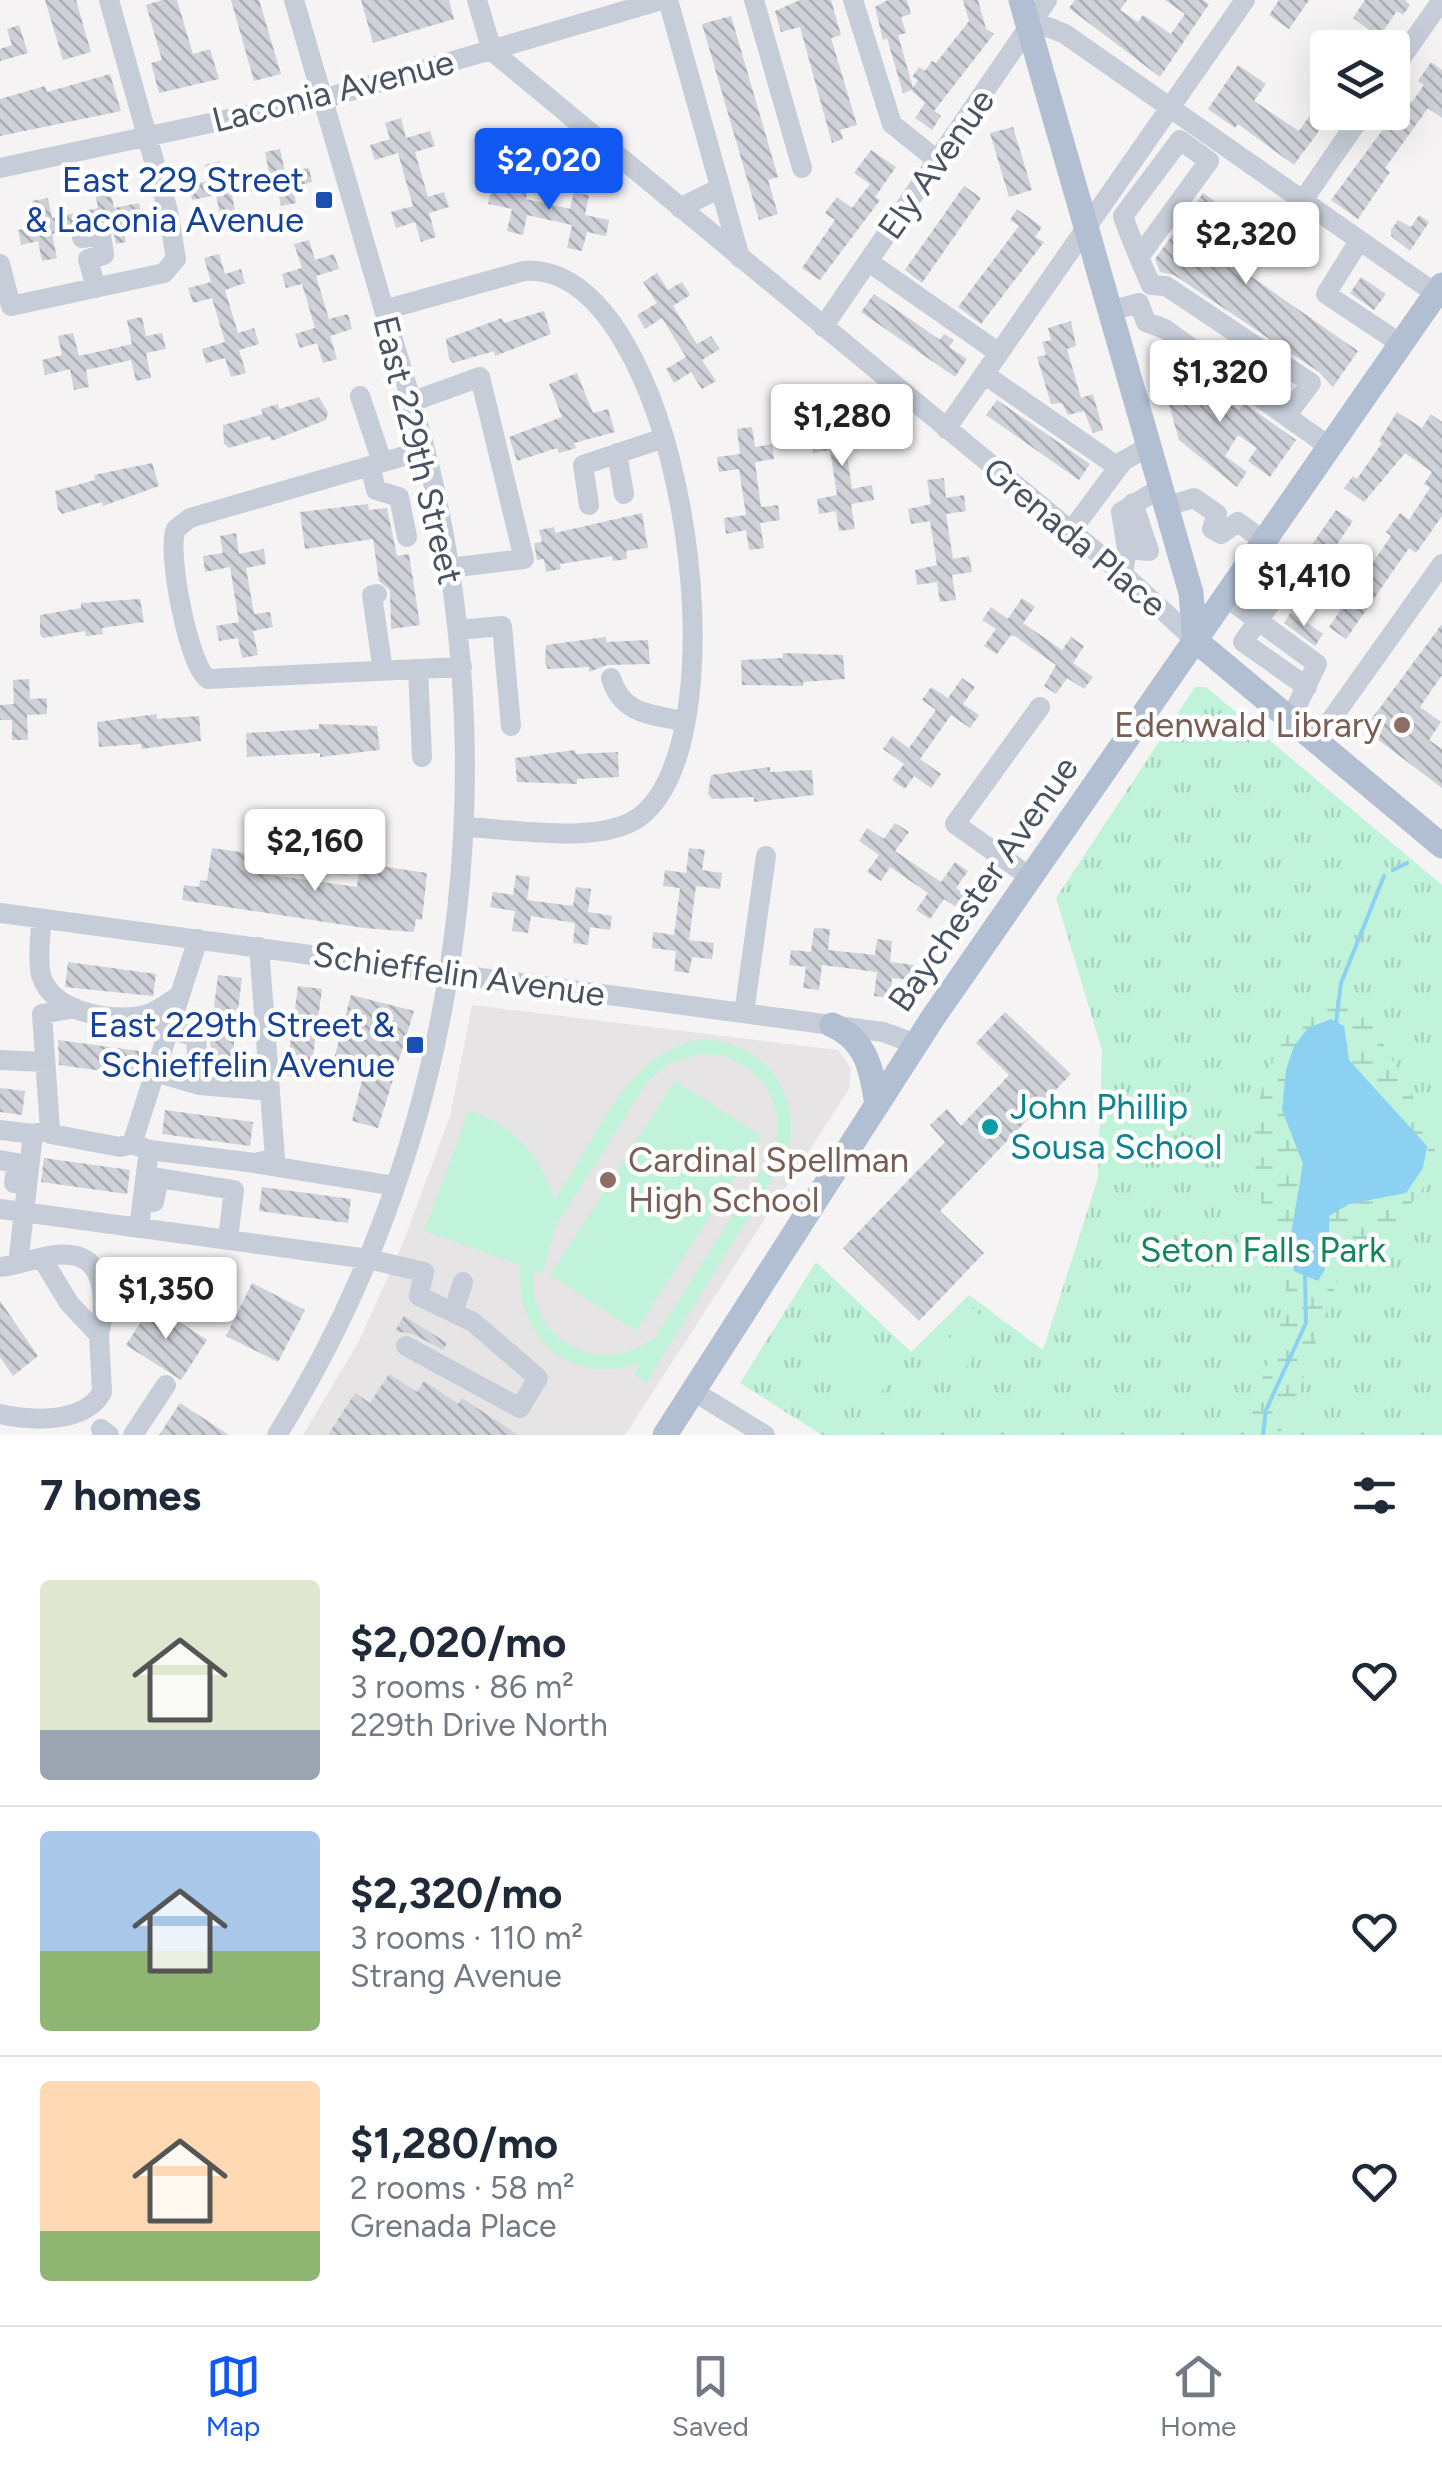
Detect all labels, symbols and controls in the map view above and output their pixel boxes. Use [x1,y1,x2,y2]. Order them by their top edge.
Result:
map controls [1310,30,1410,130]
button: layers [1310,30,1410,130]
street label: Laconia Avenue [208,41,458,141]
street label: Ely Avenue [869,81,1003,247]
pin: $2,020 [468,128,630,213]
text: $2,020 [497,141,601,179]
place label: East 229 Street & Laconia Avenue [25,159,304,241]
marker: East 229 Street & Laconia Avenue [313,189,335,211]
pin: $2,320 [1165,202,1327,287]
text: $2,320 [1195,215,1297,253]
street label: East 229th Street [364,311,472,589]
pin: $1,320 [1139,340,1301,425]
text: $1,320 [1172,353,1268,391]
pin: $1,280 [761,384,923,469]
text: $1,280 [793,397,891,435]
street label: Grenada Place [975,448,1175,626]
pin: $1,410 [1223,544,1385,629]
text: $1,410 [1257,557,1351,595]
place label: Edenwald Library [1114,704,1383,746]
marker: Edenwald Library [1391,714,1413,736]
street label: Baychester Avenue [879,748,1087,1020]
pin: $2,160 [234,809,396,894]
text: $2,160 [266,822,364,860]
street label: Schieffelin Avenue [310,933,608,1015]
place label: East 229th Street & Schieffelin Avenue [89,1004,395,1086]
marker: East 229th Street & Schieffelin Avenue [404,1034,426,1056]
place label: John Phillip Sousa School [1010,1086,1222,1168]
marker: John Phillip Sousa School [979,1116,1001,1138]
place label: Cardinal Spellman High School [628,1139,909,1221]
marker: Cardinal Spellman High School [597,1169,619,1191]
park label: Seton Falls Park [1140,1229,1386,1271]
pin: $1,350 [85,1257,247,1342]
text: $1,350 [118,1270,214,1308]
icon: filters [1347,1468,1402,1523]
text: 7 homes [40,1470,201,1521]
text: $2,020/mo [350,1617,566,1668]
icon: home [120,1620,240,1740]
icon: heart [1347,1653,1402,1708]
text: 3 rooms · 86 m² [350,1668,574,1706]
text: 229th Drive North [350,1706,608,1744]
text: $2,320/mo [350,1868,562,1919]
icon: home [120,1871,240,1991]
icon: heart [1347,1904,1402,1959]
text: 3 rooms · 110 m² [350,1919,583,1957]
text: Strang Avenue [350,1957,562,1995]
text: $1,280/mo [350,2118,558,2169]
icon: home [120,2121,240,2241]
icon: heart [1347,2154,1402,2209]
text: 2 rooms · 58 m² [350,2169,575,2207]
text: Grenada Place [350,2207,556,2245]
tab: Map [206,2349,261,2443]
tab: Saved [672,2349,749,2443]
tab: Home [1160,2349,1236,2443]

